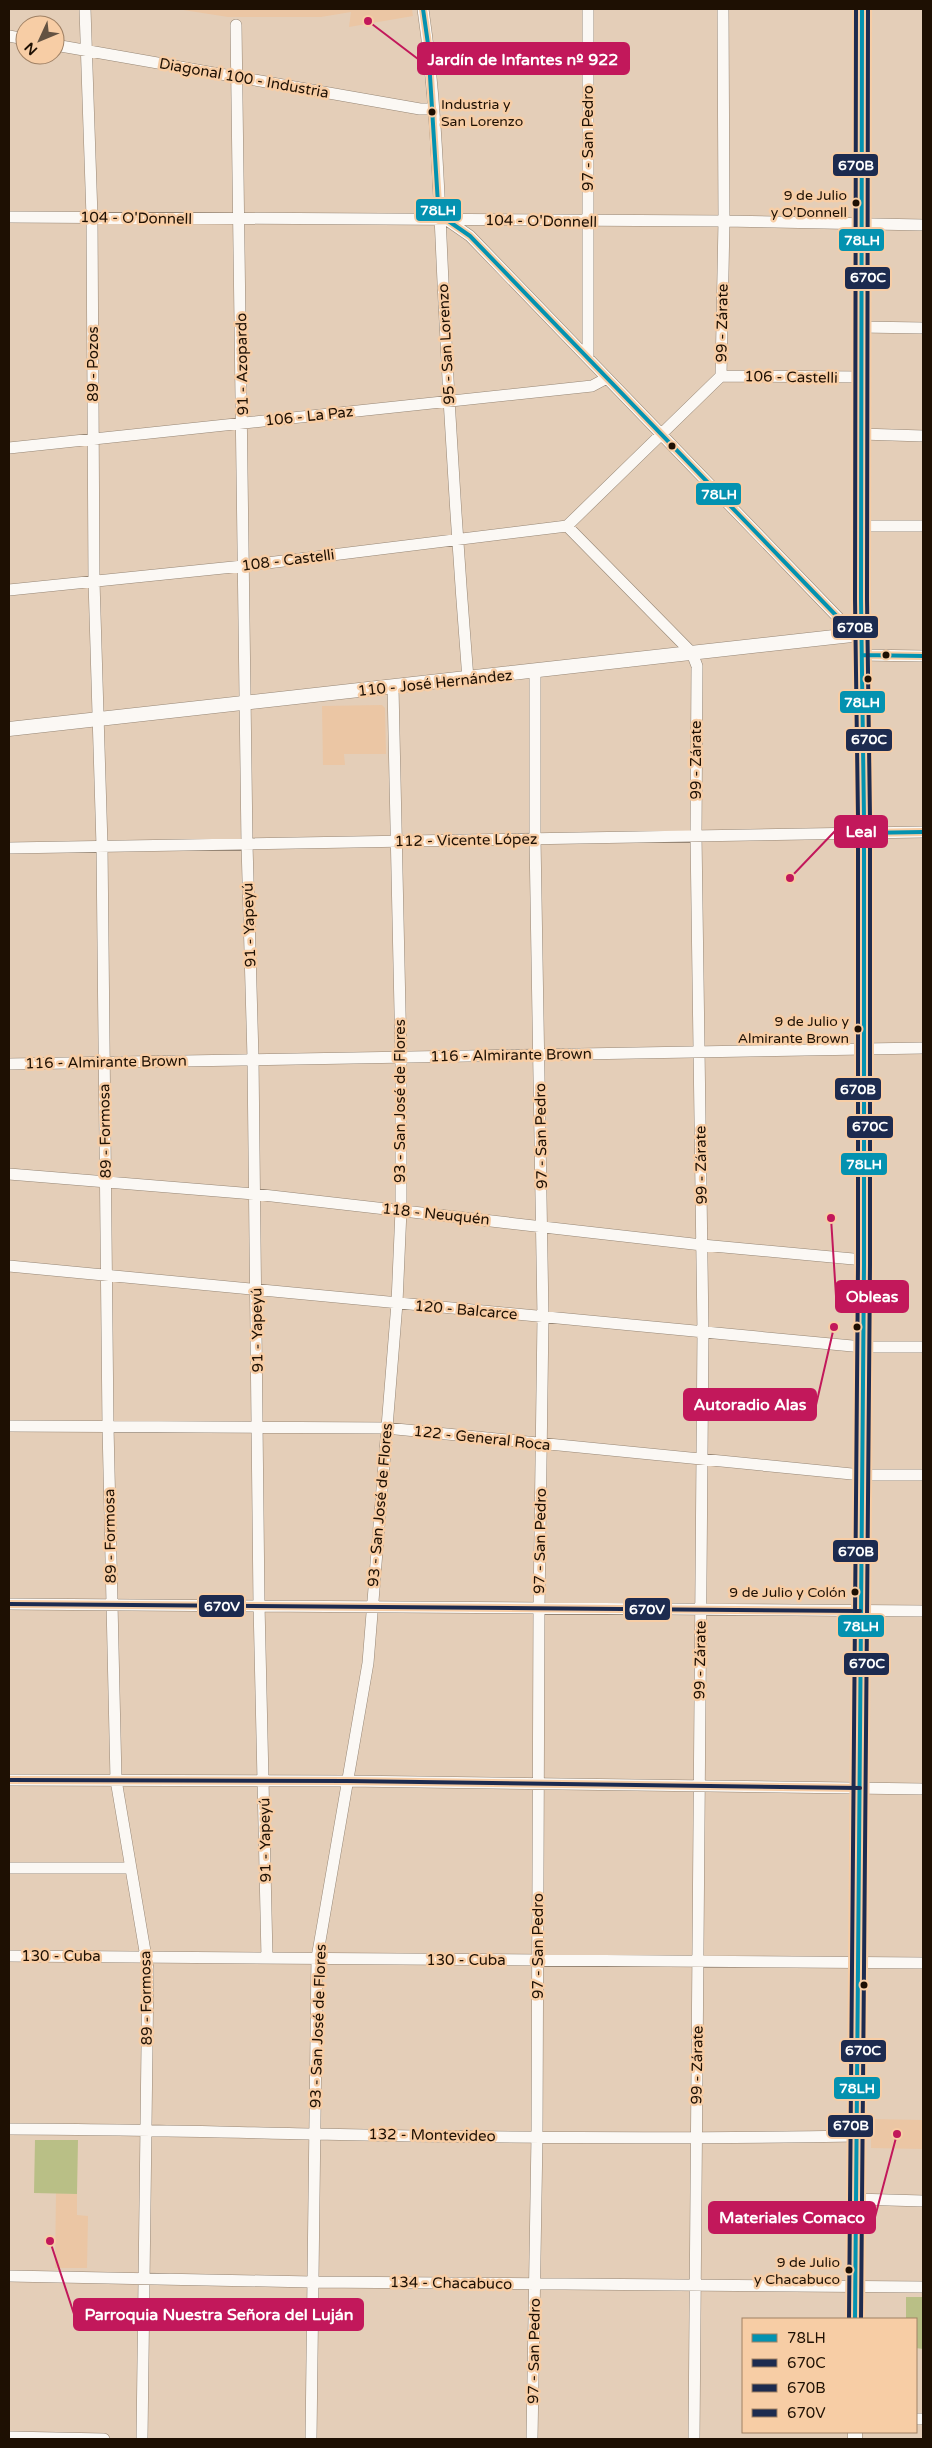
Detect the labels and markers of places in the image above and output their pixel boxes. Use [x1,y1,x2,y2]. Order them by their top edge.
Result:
callout: Jardín de Infantes nº 922 [418,43,629,74]
place label: Industria y San Lorenzo [441,96,523,130]
marker: Industria y San Lorenzo [427,107,437,117]
place label: 9 de Julio y O'Donnell [771,187,847,221]
marker: 9 de Julio y O'Donnell [851,198,861,208]
unlabelled marker [667,441,677,451]
unlabelled marker [881,650,891,660]
unlabelled marker [863,674,873,684]
callout: Leal [835,816,887,847]
place label: 9 de Julio y Almirante Brown [738,1013,849,1047]
marker: 9 de Julio y Almirante Brown [853,1024,863,1034]
callout: Obleas [836,1281,908,1312]
unlabelled marker [852,1322,862,1332]
callout: Autoradio Alas [684,1389,816,1420]
place label: 9 de Julio y Colón [729,1584,846,1601]
marker: 9 de Julio y Colón [850,1587,860,1597]
unlabelled marker [859,1980,869,1990]
callout: Materiales Comaco [709,2202,875,2233]
place label: 9 de Julio y Chacabuco [754,2254,840,2288]
marker: 9 de Julio y Chacabuco [844,2265,854,2275]
callout: Parroquia Nuestra Señora del Luján [74,2299,363,2330]

